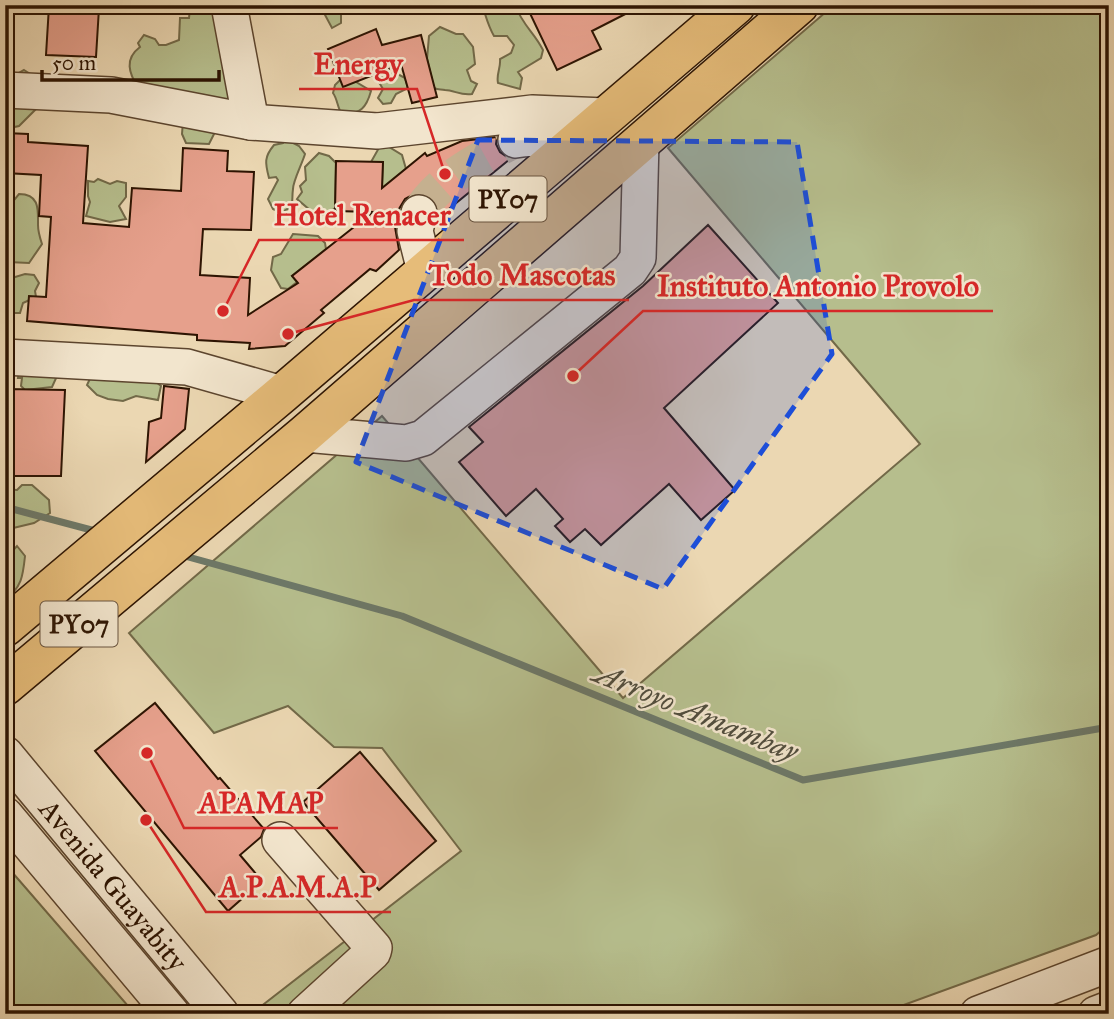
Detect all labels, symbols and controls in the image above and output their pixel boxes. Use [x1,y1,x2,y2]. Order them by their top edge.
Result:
scale bar [42,38,219,82]
callout: Energy [299,38,417,89]
text: Energy [313,46,404,82]
text: 50 m [52,50,97,76]
road number: PY07 [470,176,546,222]
callout: Hotel Renacer [259,189,464,240]
text: Hotel Renacer [273,197,451,233]
callout: Todo Mascotas [414,249,629,300]
text: Todo Mascotas [428,257,616,293]
callout: Instituto Antonio Provolo [643,260,993,311]
text: Instituto Antonio Provolo [657,268,979,304]
road number: PY07 [41,602,118,646]
water label: Arroyo Amambay [586,654,805,770]
callout: APAMAP [184,777,338,828]
text: APAMAP [196,785,324,821]
street label: Avenida Guayabity [31,791,196,979]
callout: A.P.A.M.A.P [206,861,391,912]
text: A.P.A.M.A.P [217,869,377,905]

